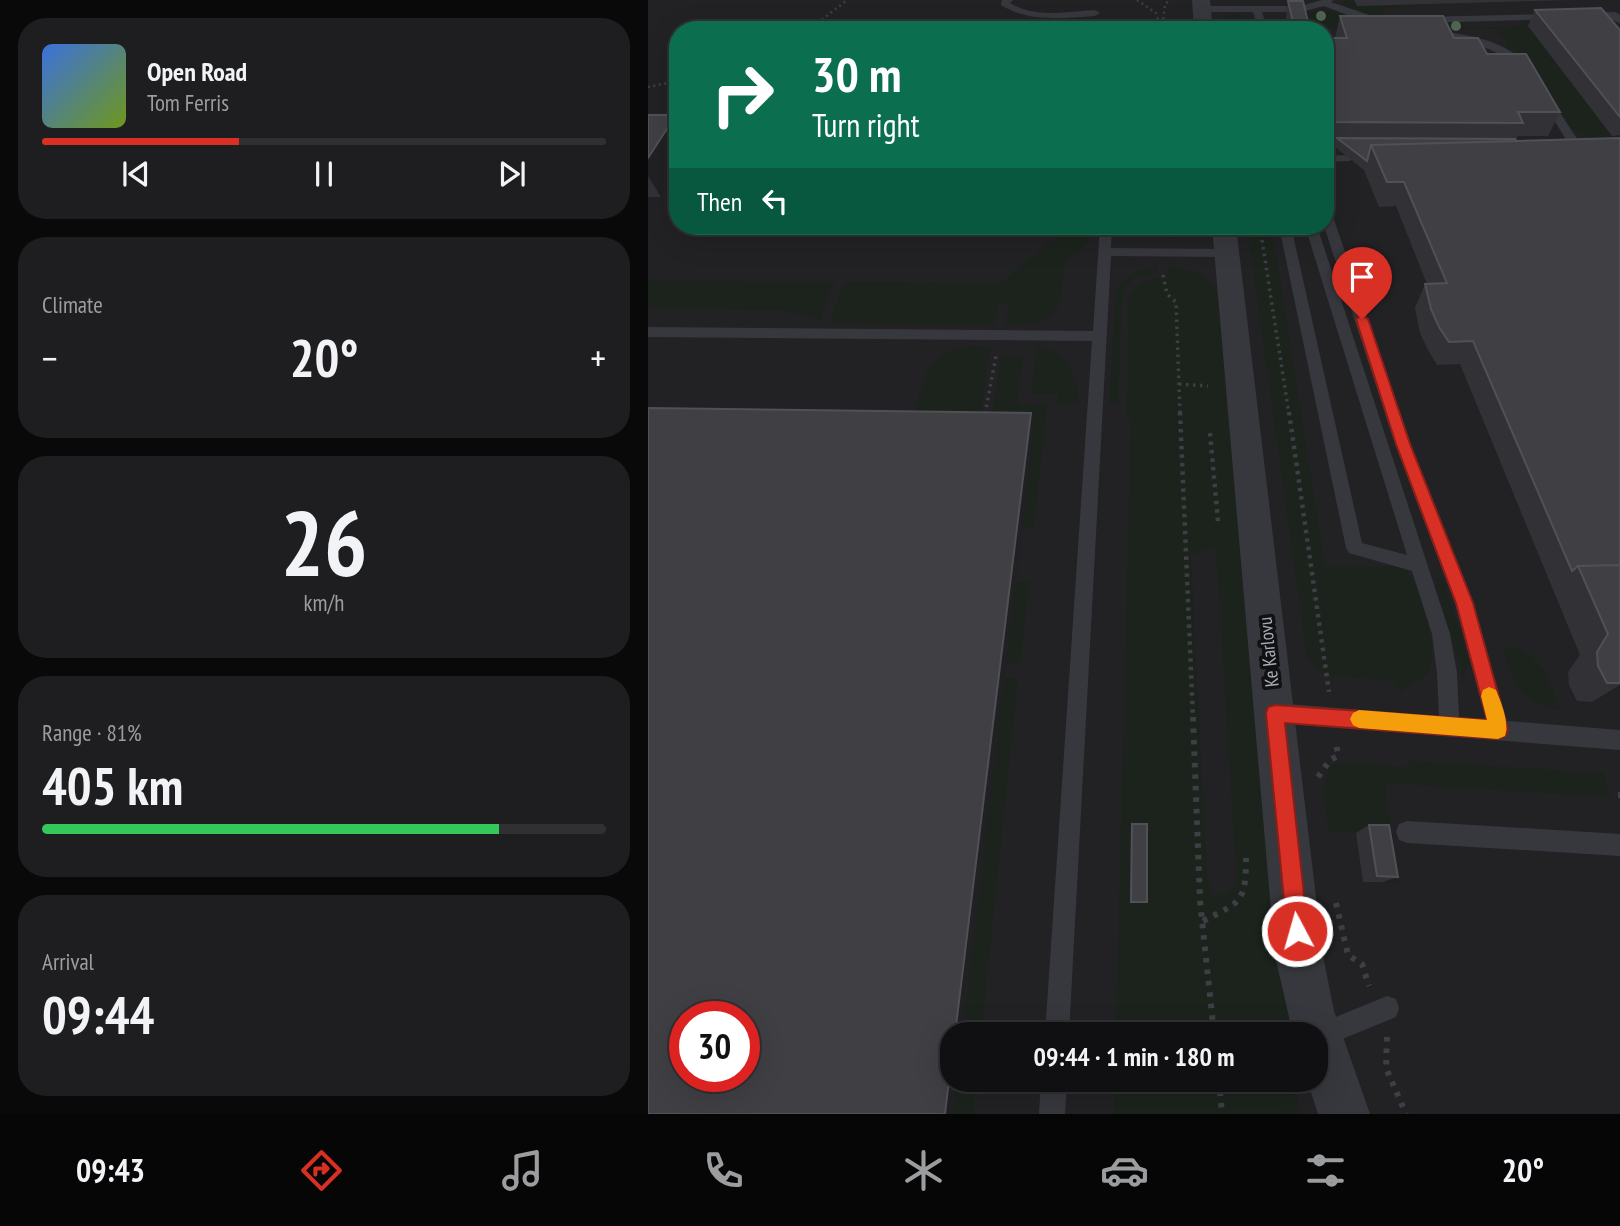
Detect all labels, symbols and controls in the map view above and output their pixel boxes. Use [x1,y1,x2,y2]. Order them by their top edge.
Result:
text: 30 m [812,42,901,106]
icon: right [697,49,788,140]
text: Open Road [147,55,247,88]
text: Tom Ferris [147,88,229,117]
text: Turn right [812,104,920,146]
icon: previous [117,155,155,193]
icon: pause [305,155,343,193]
icon: next [493,155,531,193]
icon: left [756,182,794,220]
text: Then [697,185,742,218]
pin [1332,247,1392,319]
icon: arrive [1343,258,1381,296]
text: Climate [42,290,103,319]
text: 20° [290,324,358,391]
text: − [42,333,58,382]
text: + [590,333,606,382]
text: 26 [281,483,368,601]
text: km/h [304,588,344,617]
street label: Ke Karlovu [1252,616,1284,688]
text: Range · 81% [42,718,142,747]
text: 405 km [42,752,183,819]
position arrow [1260,894,1334,968]
text: Arrival [42,947,94,976]
text: 09:44 [42,981,154,1048]
speed limit sign: 30 [669,1001,760,1092]
text: 09:44 · 1 min · 180 m [1034,1040,1234,1073]
icon: directions [297,1146,346,1195]
icon: music [498,1146,547,1195]
icon: phone [699,1146,748,1195]
icon: climate [899,1146,948,1195]
icon: car [1100,1146,1149,1195]
icon: filters [1301,1146,1350,1195]
text: 09:43 [76,1149,145,1191]
text: 20° [1502,1149,1544,1191]

